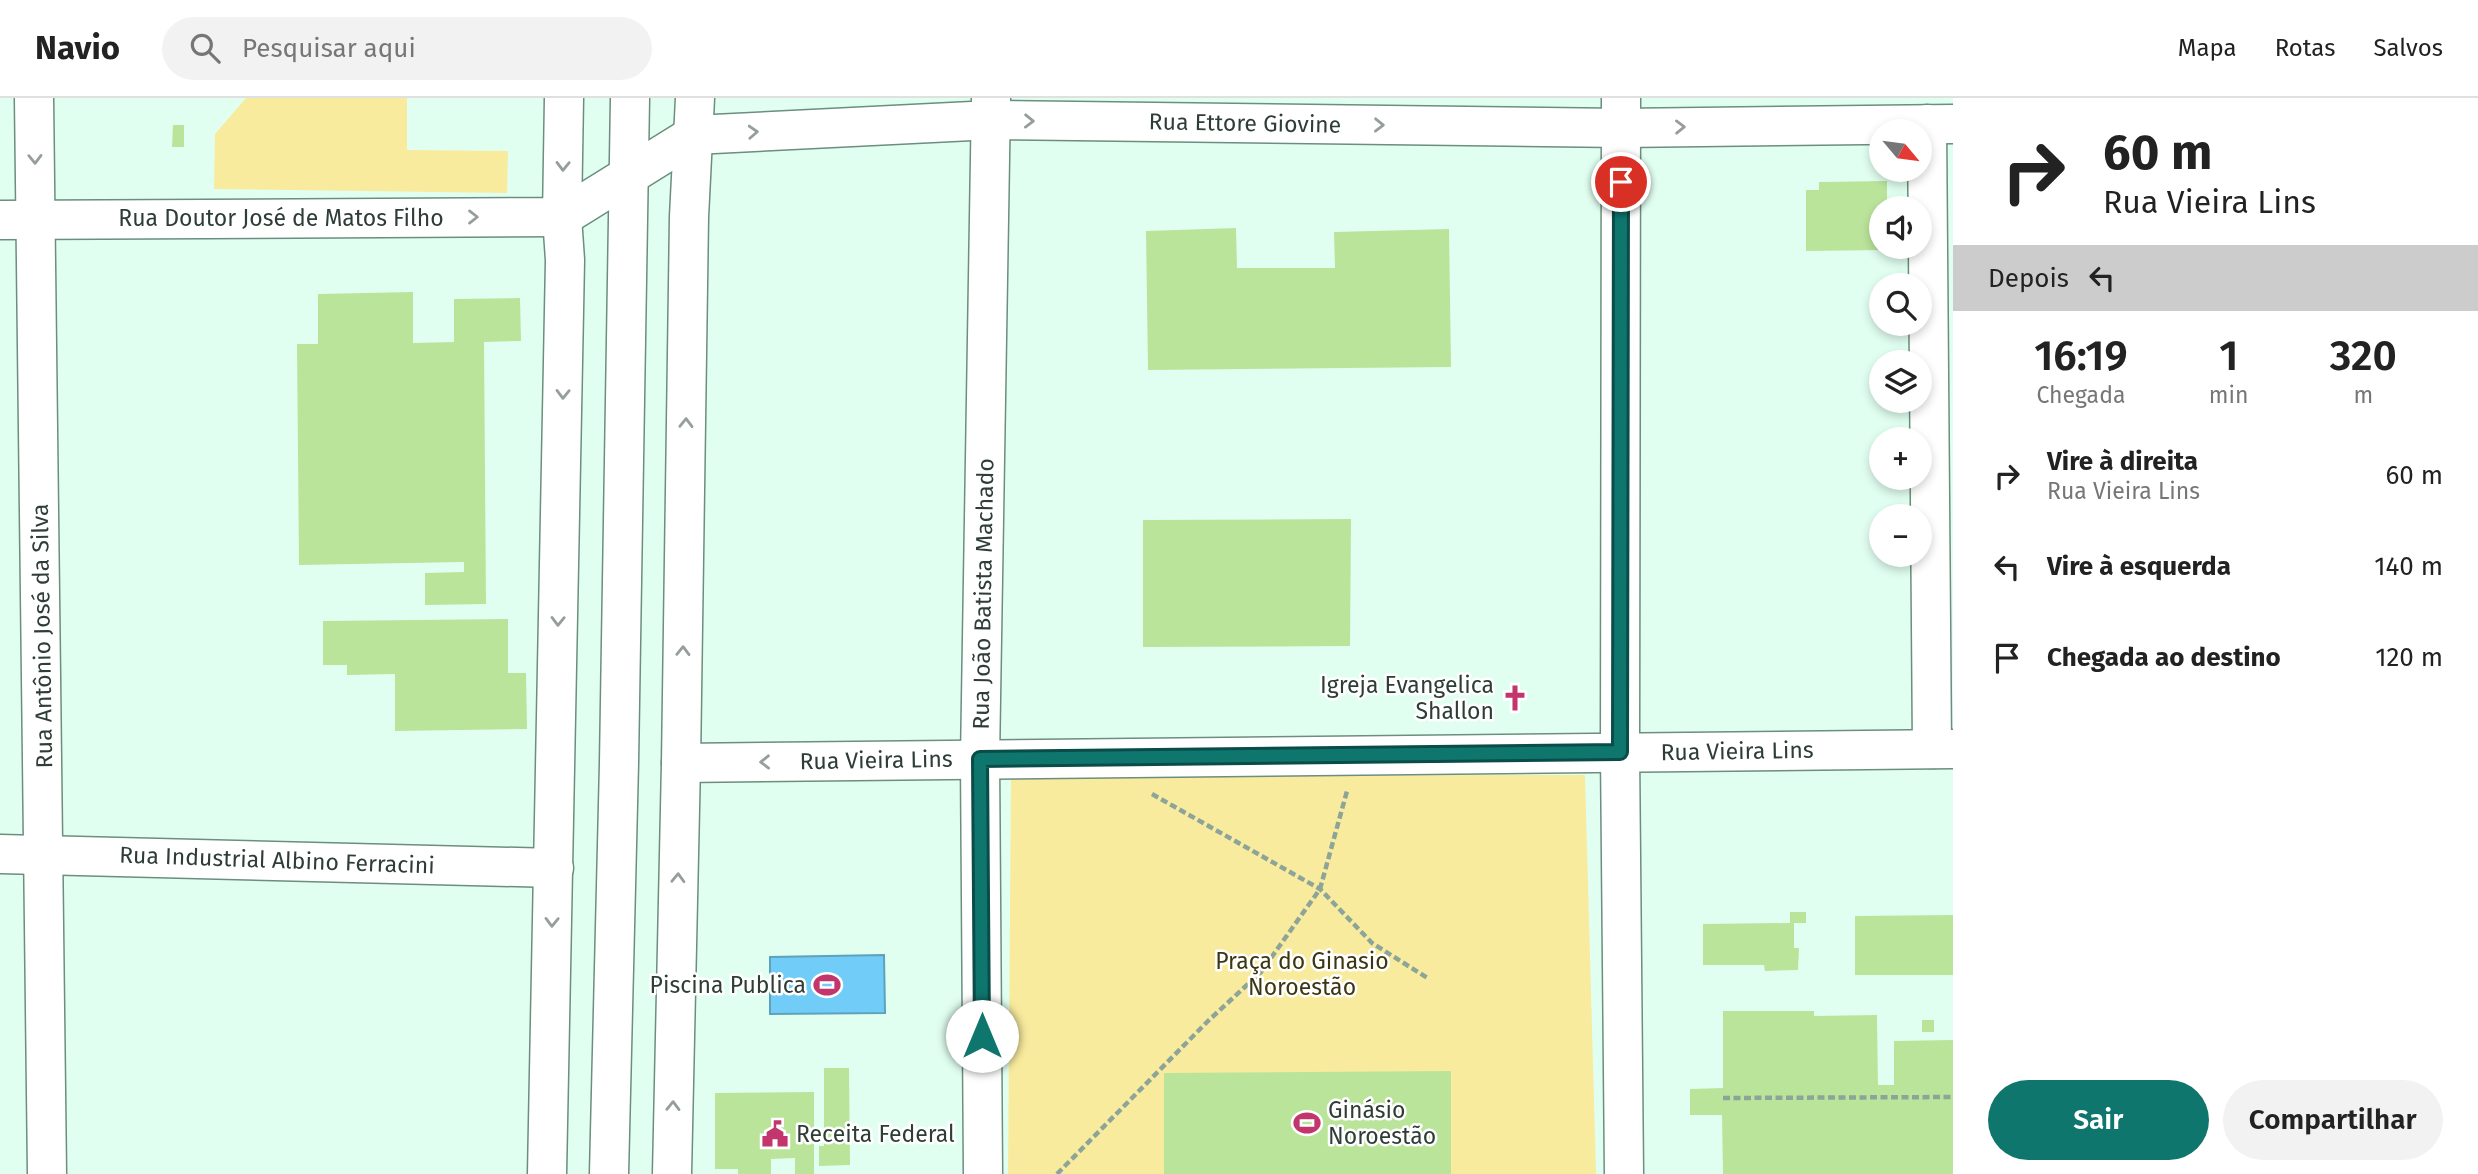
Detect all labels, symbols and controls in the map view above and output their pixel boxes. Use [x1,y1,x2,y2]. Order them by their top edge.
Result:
search box [162,17,652,80]
text: Navio [35,28,120,68]
icon: search [186,29,224,67]
text: Pesquisar aqui [242,33,416,64]
text: Mapa [2178,34,2237,62]
text: Rotas [2275,34,2335,62]
text: Salvos [2373,34,2443,62]
street label: Rua Ettore Giovine [1148,107,1342,139]
one-way arrow [1024,113,1035,128]
one-way arrow [1375,117,1385,133]
one-way arrow [1676,119,1686,135]
north arrow [1869,119,1932,182]
map controls [1869,119,1932,567]
text: 60 m [2103,123,2212,182]
one-way arrow [748,125,759,140]
icon: right [1988,126,2079,217]
pin [1591,152,1651,212]
one-way arrow [28,154,43,165]
one-way arrow [555,161,570,172]
icon: arrive [1602,163,1640,201]
text: Rua Vieira Lins [2103,183,2316,221]
button: sound [1869,196,1932,259]
street label: Rua Doutor José de Matos Filho [118,204,444,232]
one-way arrow [468,209,478,225]
icon: left [2083,259,2121,297]
text: Depois [1988,263,2069,294]
button: search [1869,273,1932,336]
text: 16:19 [2034,331,2128,381]
text: 1 [2219,331,2238,381]
text: 320 [2330,331,2397,381]
button: layers [1869,350,1932,413]
text: Chegada [2036,381,2125,409]
text: min [2209,381,2249,409]
text: m [2353,381,2373,409]
one-way arrow [555,389,571,399]
one-way arrow [678,418,694,428]
button: + [1869,427,1932,490]
text: Vire à direita [2047,446,2198,477]
icon: right [1988,457,2026,495]
street label: Rua João Batista Machado [967,458,999,730]
text: 60 m [2385,460,2443,491]
text: Rua Vieira Lins [2047,477,2200,505]
street label: Rua Antônio José da Silva [26,503,58,769]
button: − [1869,504,1932,567]
icon: left [1988,548,2026,586]
text: Vire à esquerda [2047,551,2231,582]
text: 140 m [2374,551,2443,582]
one-way arrow [551,616,566,627]
icon: arrive [1988,639,2026,677]
text: Chegada ao destino [2047,642,2281,673]
text: 120 m [2375,642,2443,673]
one-way arrow [675,645,691,656]
place label: Igreja Evangelica Shallon [1320,671,1494,725]
church icon: Igreja Evangelica Shallon [1500,683,1530,713]
street label: Rua Vieira Lins [1660,736,1814,766]
street label: Rua Vieira Lins [799,745,953,775]
one-way arrow [759,754,770,769]
street label: Rua Industrial Albino Ferracini [119,840,435,880]
one-way arrow [670,873,686,883]
one-way arrow [545,917,560,928]
park label: Praça do Ginasio Noroestão [1215,947,1389,1001]
sports icon: Piscina Publica [812,970,842,1000]
place label: Piscina Publica [650,971,806,999]
position arrow [945,999,1019,1073]
button: Sair [1988,1080,2209,1160]
button: Compartilhar [2223,1080,2443,1160]
place label: Ginásio Noroestão [1328,1096,1436,1150]
one-way arrow [665,1100,681,1111]
sports icon: Ginásio Noroestão [1292,1108,1322,1138]
public building icon: Receita Federal [760,1119,790,1149]
place label: Receita Federal [796,1120,955,1148]

